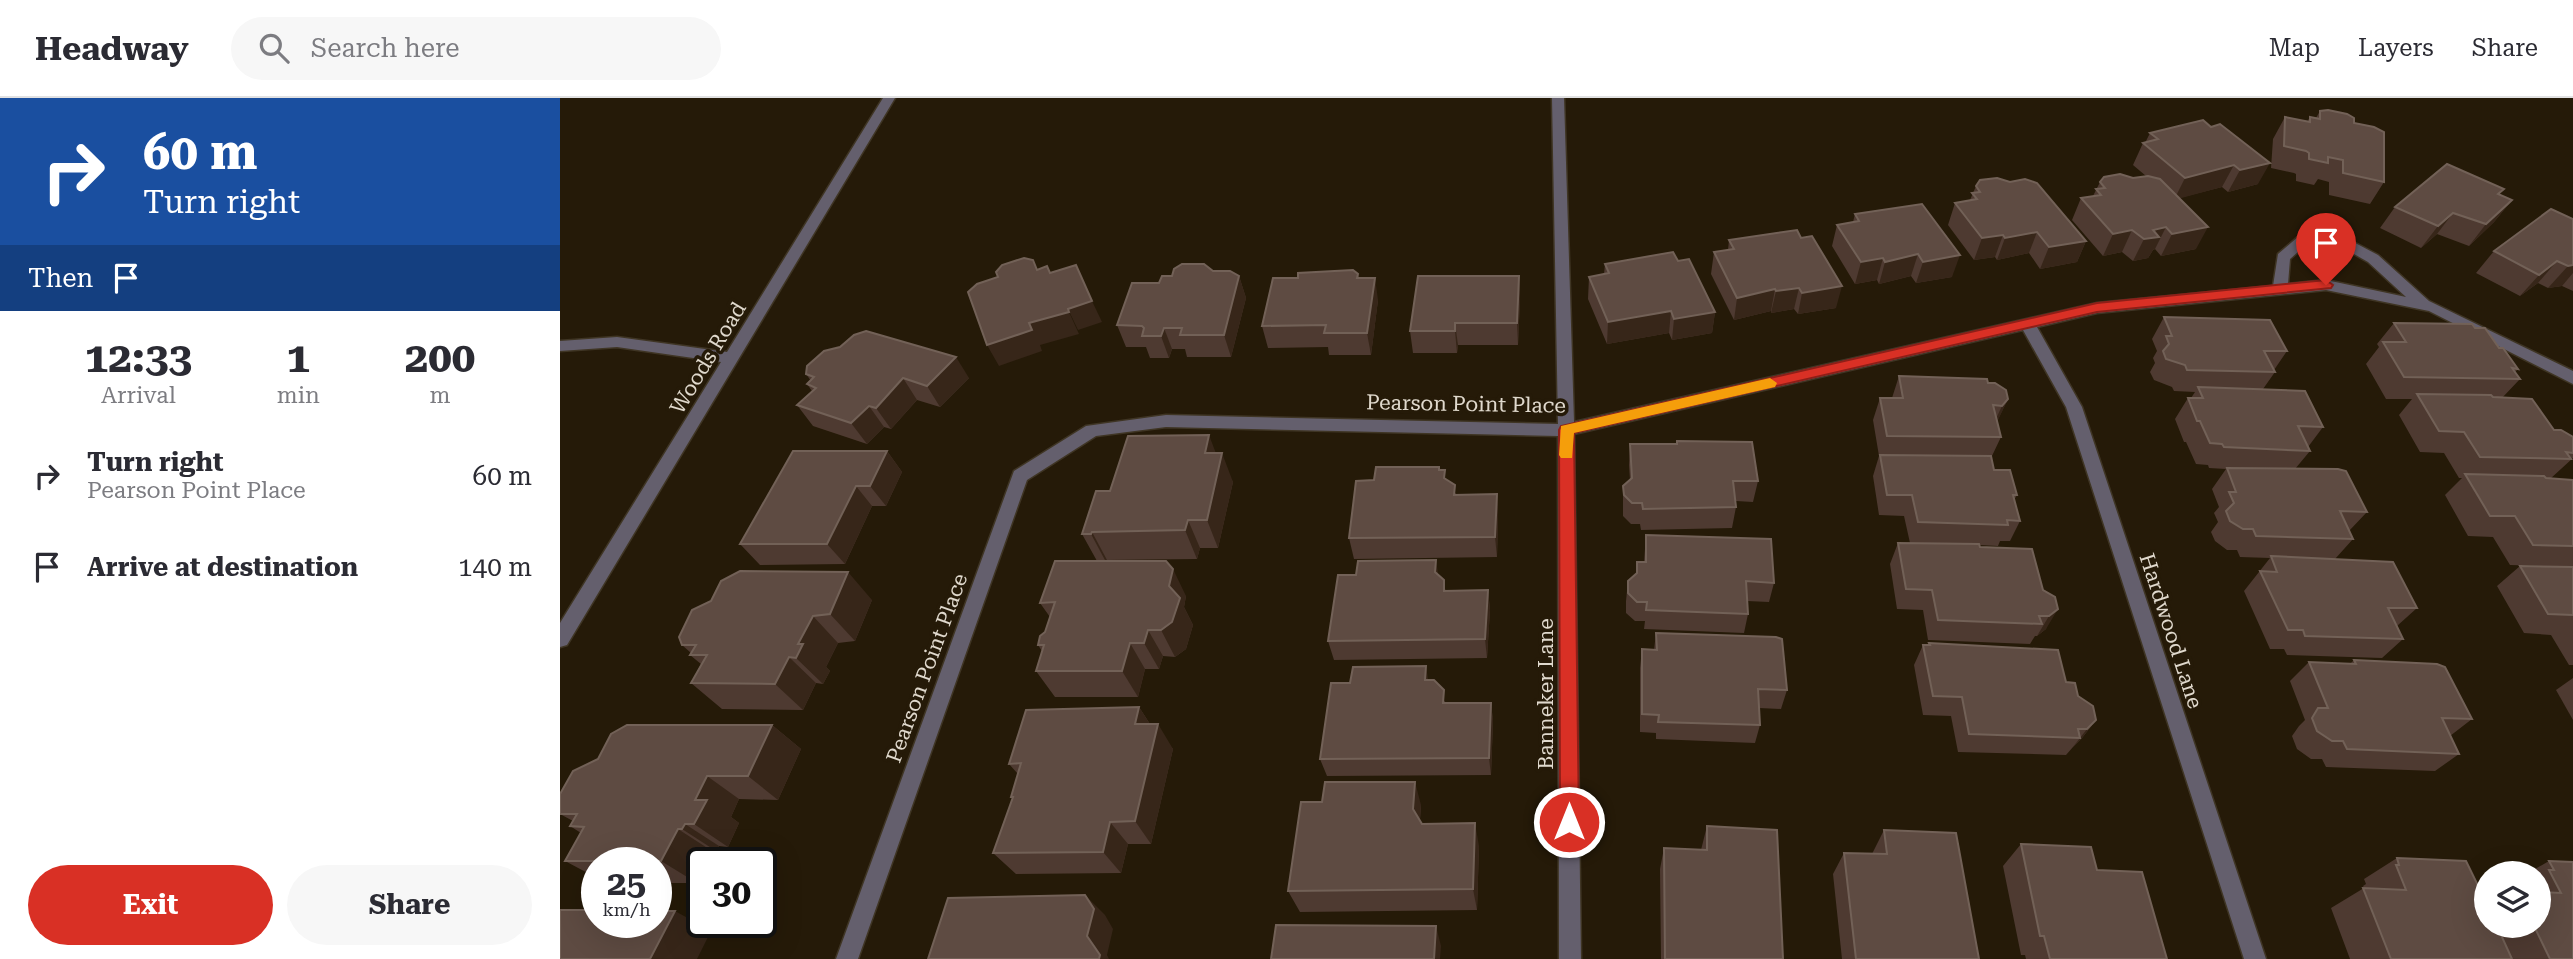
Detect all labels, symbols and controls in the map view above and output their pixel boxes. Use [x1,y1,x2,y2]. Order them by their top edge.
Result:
search box [231,17,721,80]
text: Headway [35,29,189,68]
icon: search [255,29,293,67]
text: Search here [311,33,460,63]
text: Map [2269,34,2320,62]
text: Layers [2358,34,2434,62]
text: Share [2472,34,2538,62]
text: 60 m [143,124,258,181]
icon: right [28,126,119,217]
text: Turn right [143,183,300,221]
pin [2296,213,2356,285]
icon: arrive [2307,224,2345,262]
icon: arrive [107,259,145,297]
text: Then [28,263,93,293]
street label: Woods Road [665,297,751,418]
text: 12:33 [85,333,192,382]
text: 1 [287,333,310,382]
text: 200 [405,333,475,382]
text: Arrival [101,382,176,409]
text: min [277,382,320,409]
text: m [429,382,450,409]
street label: Pearson Point Place [1366,390,1566,418]
text: Turn right [87,447,223,477]
icon: right [28,457,66,495]
text: 60 m [473,461,532,491]
text: Pearson Point Place [87,477,306,504]
icon: arrive [28,548,66,586]
street label: Hardwood Lane [2135,550,2207,712]
text: Arrive at destination [87,552,358,582]
text: 140 m [458,552,532,582]
street label: Pearson Point Place [882,570,972,766]
street label: Banneker Lane [1534,618,1558,770]
position arrow [1532,785,1606,859]
speed limit sign: 30 [686,847,777,938]
map controls [2474,861,2551,938]
button: layers [2474,861,2551,938]
text: 25 [607,863,646,904]
button: Exit [28,865,273,945]
button: Share [287,865,532,945]
text: km/h [602,899,651,920]

